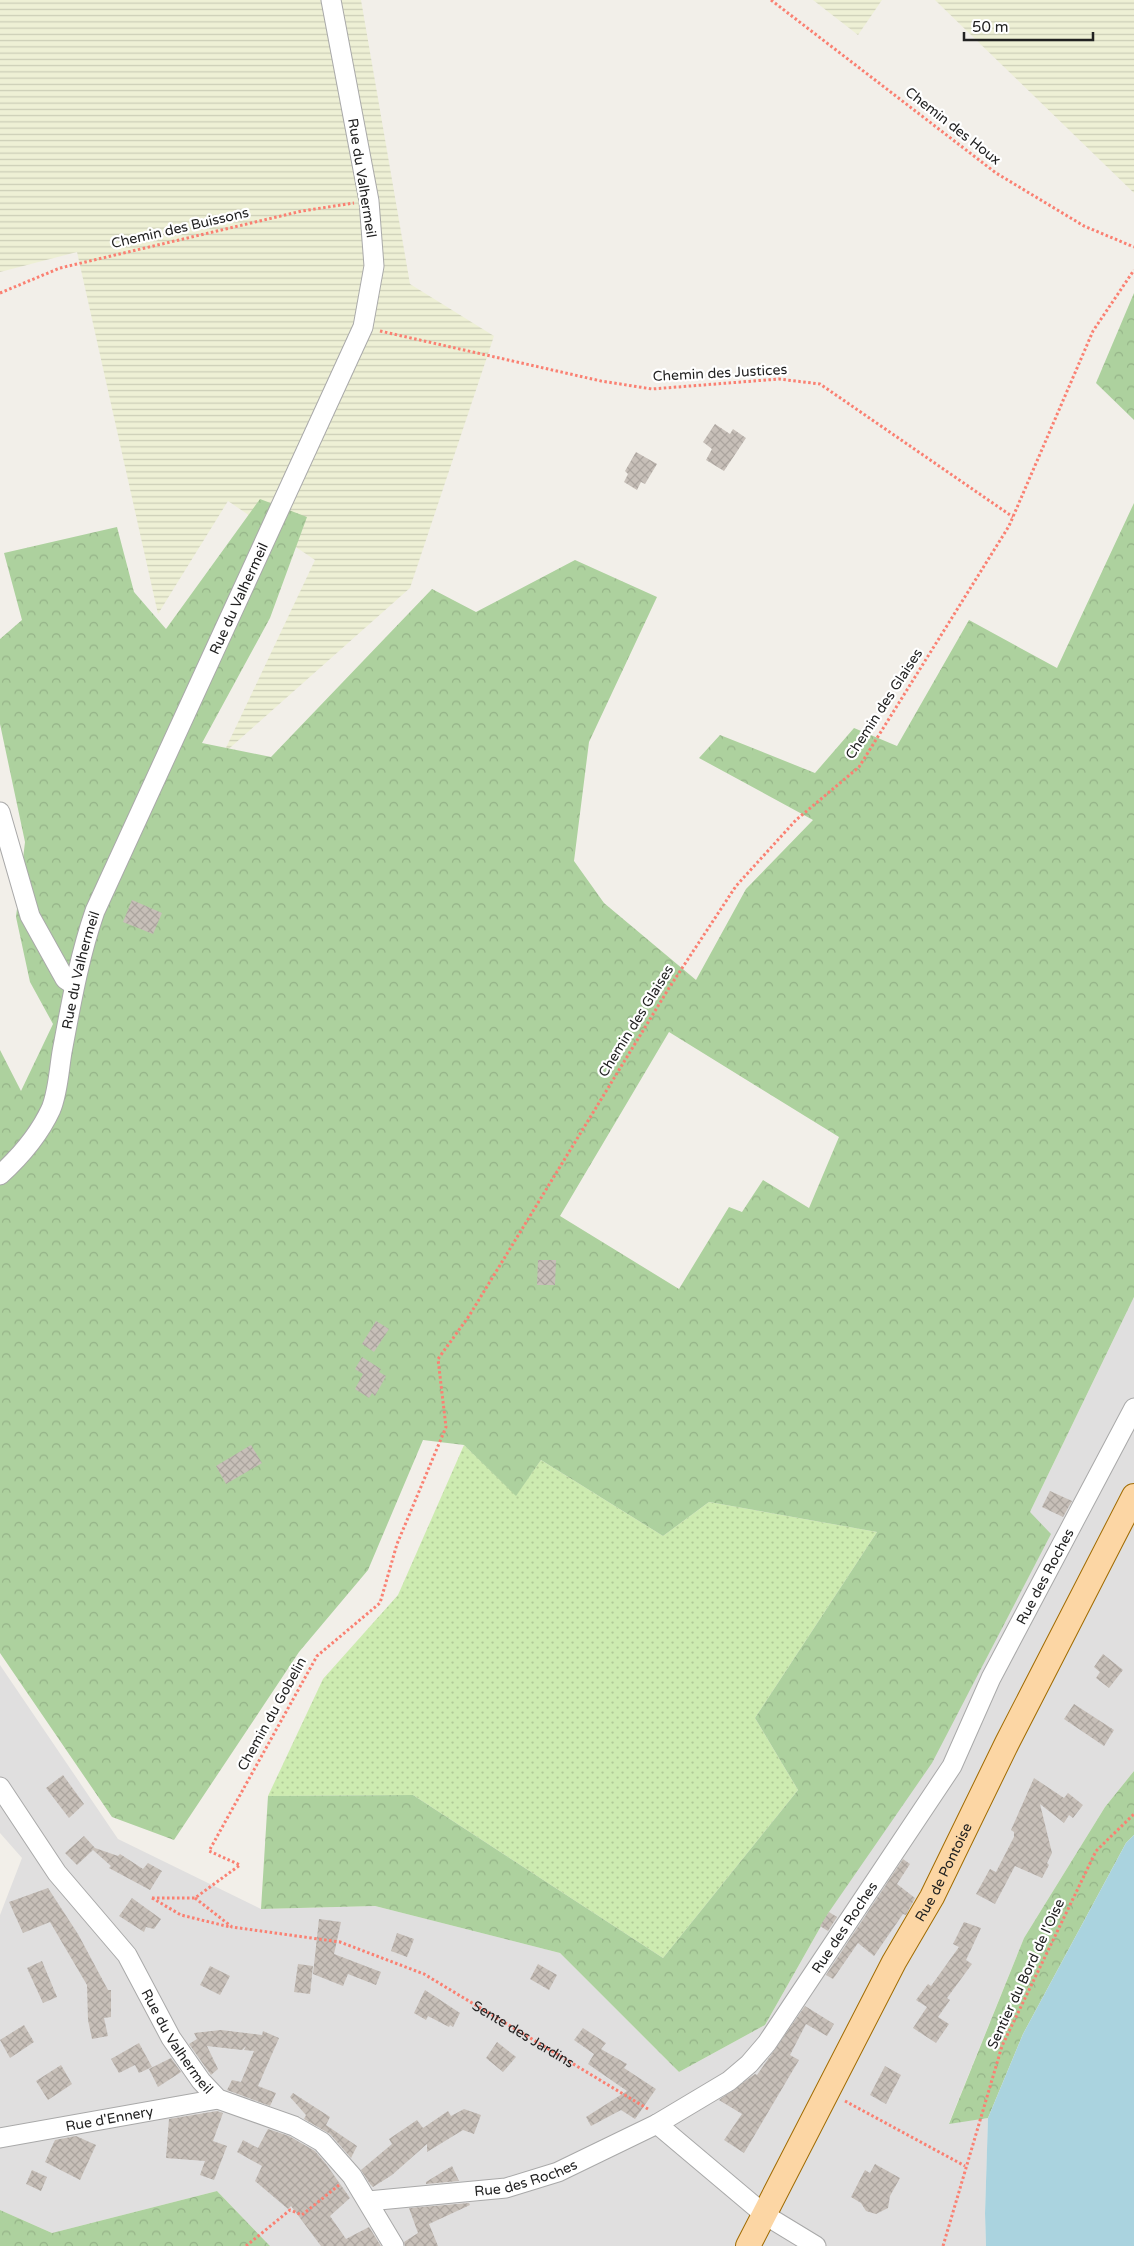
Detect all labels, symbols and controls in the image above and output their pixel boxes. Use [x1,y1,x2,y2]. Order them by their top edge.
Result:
scale bar [964,10,1093,42]
text: 50 m [972,18,1009,36]
street label: Chemin des Houx [902,83,1004,169]
street label: Rue du Valhermeil [344,117,380,239]
street label: Chemin des Buissons [110,204,251,252]
street label: Chemin des Justices [652,361,788,385]
street label: Rue du Valhermeil [205,540,271,657]
street label: Chemin des Glaises [842,645,926,763]
street label: Rue du Valhermeil [58,909,103,1031]
street label: Chemin des Glaises [595,962,677,1080]
street label: Rue des Roches [1012,1525,1077,1628]
street label: Chemin du Gobelin [234,1654,310,1774]
street label: Rue de Pontoise [911,1820,975,1925]
street label: Rue des Roches [808,1878,881,1976]
street label: Sentier du Bord de l'Oise [984,1896,1068,2052]
street label: Rue du Valhermeil [138,1986,217,2097]
street label: Sente des Jardins [469,1997,578,2071]
street label: Rue d'Ennery [64,2102,155,2135]
street label: Rue des Roches [474,2155,580,2199]

